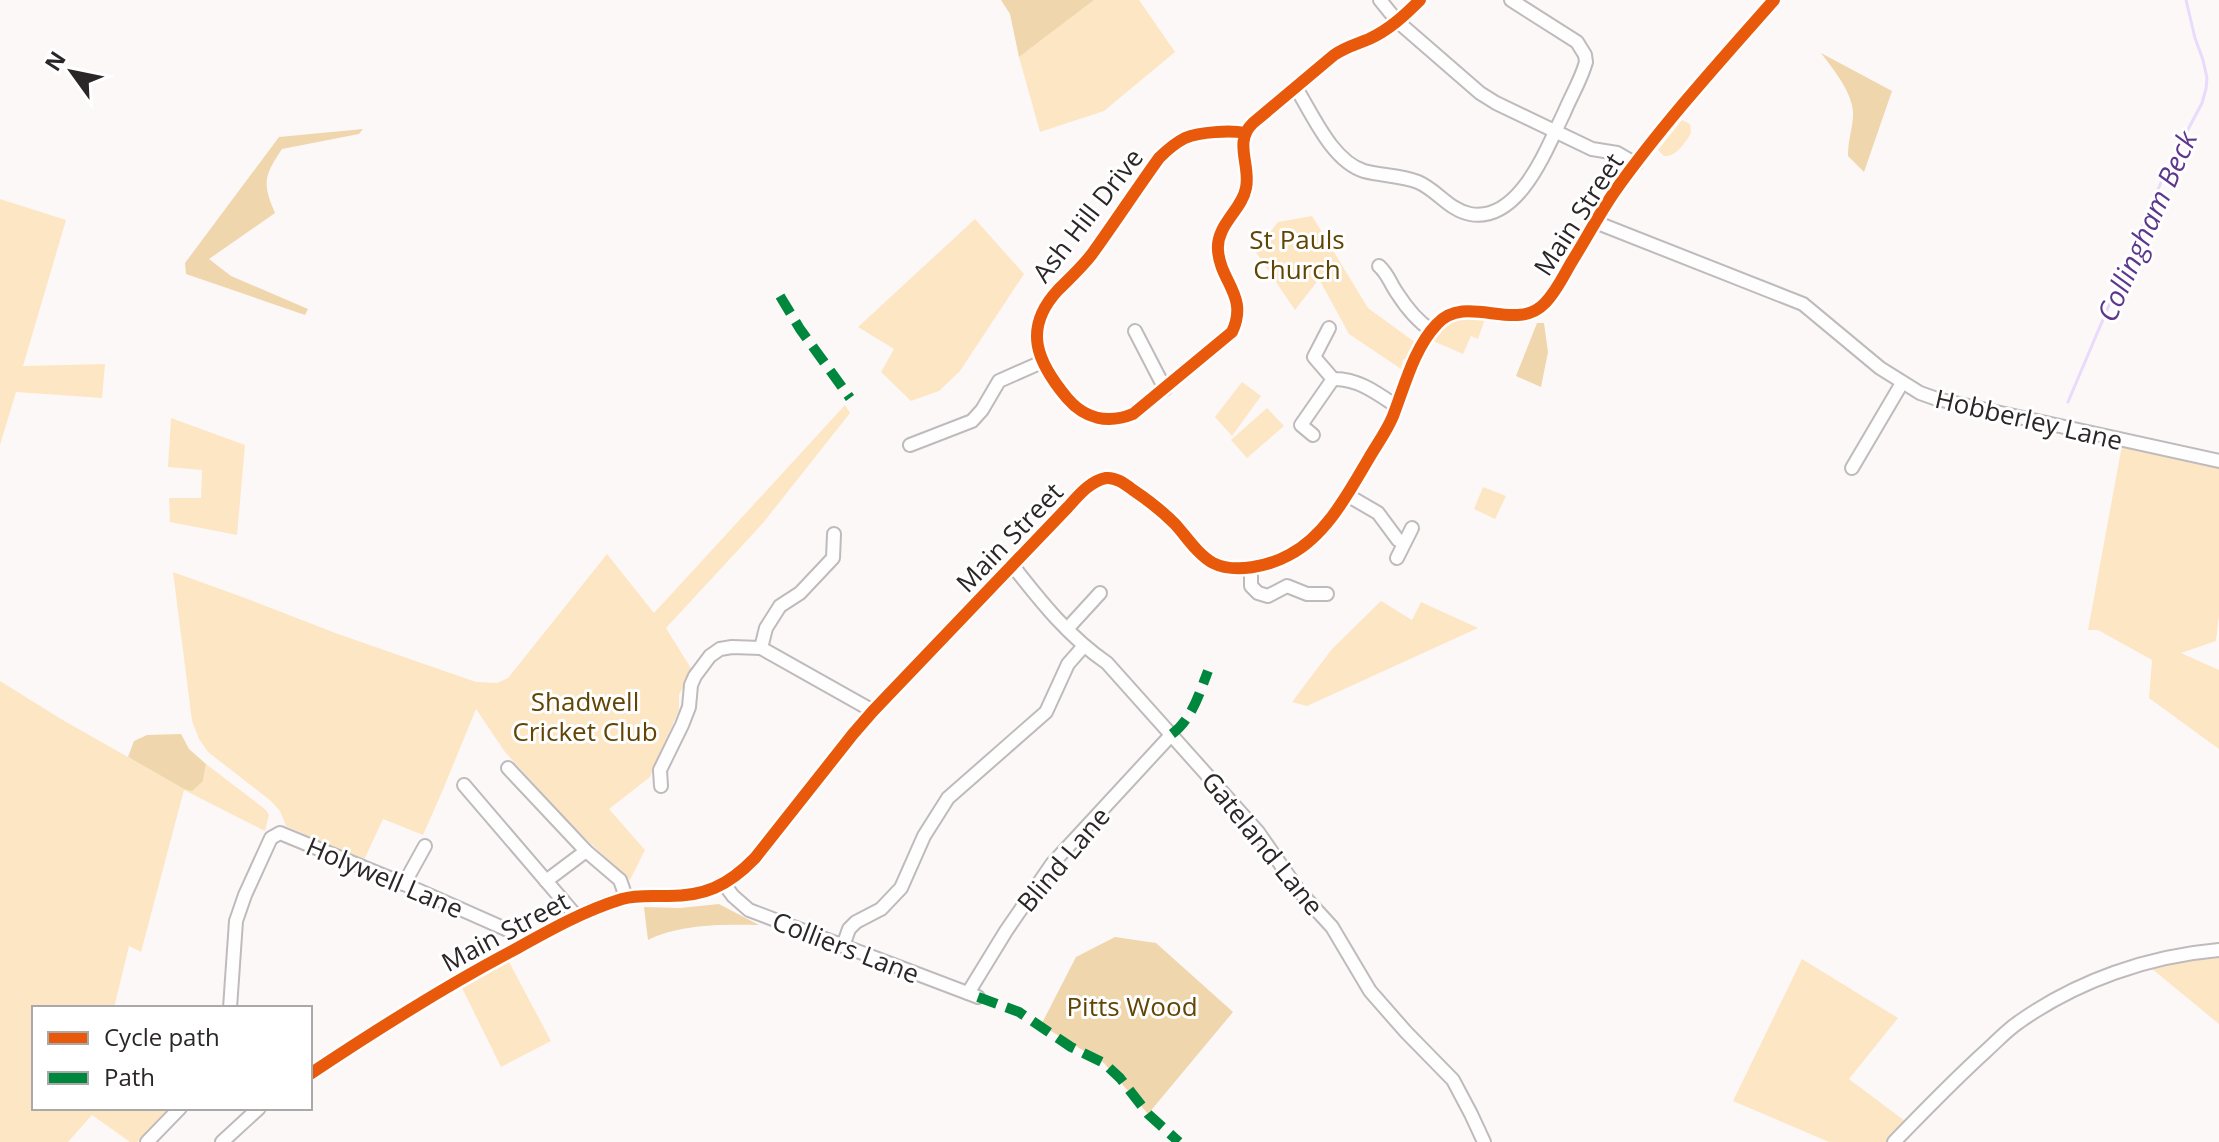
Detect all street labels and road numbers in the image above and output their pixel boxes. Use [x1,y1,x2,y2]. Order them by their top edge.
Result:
street label: Ash Hill Drive [1023,141,1151,289]
street label: Main Street [1525,146,1631,282]
street label: Hobberley Lane [1932,380,2126,458]
street label: Main Street [948,474,1070,600]
street label: Gateland Lane [1194,764,1332,922]
street label: Blind Lane [1008,799,1118,919]
street label: Holywell Lane [301,828,469,926]
street label: Main Street [435,882,575,980]
street label: Colliers Lane [767,902,925,992]

